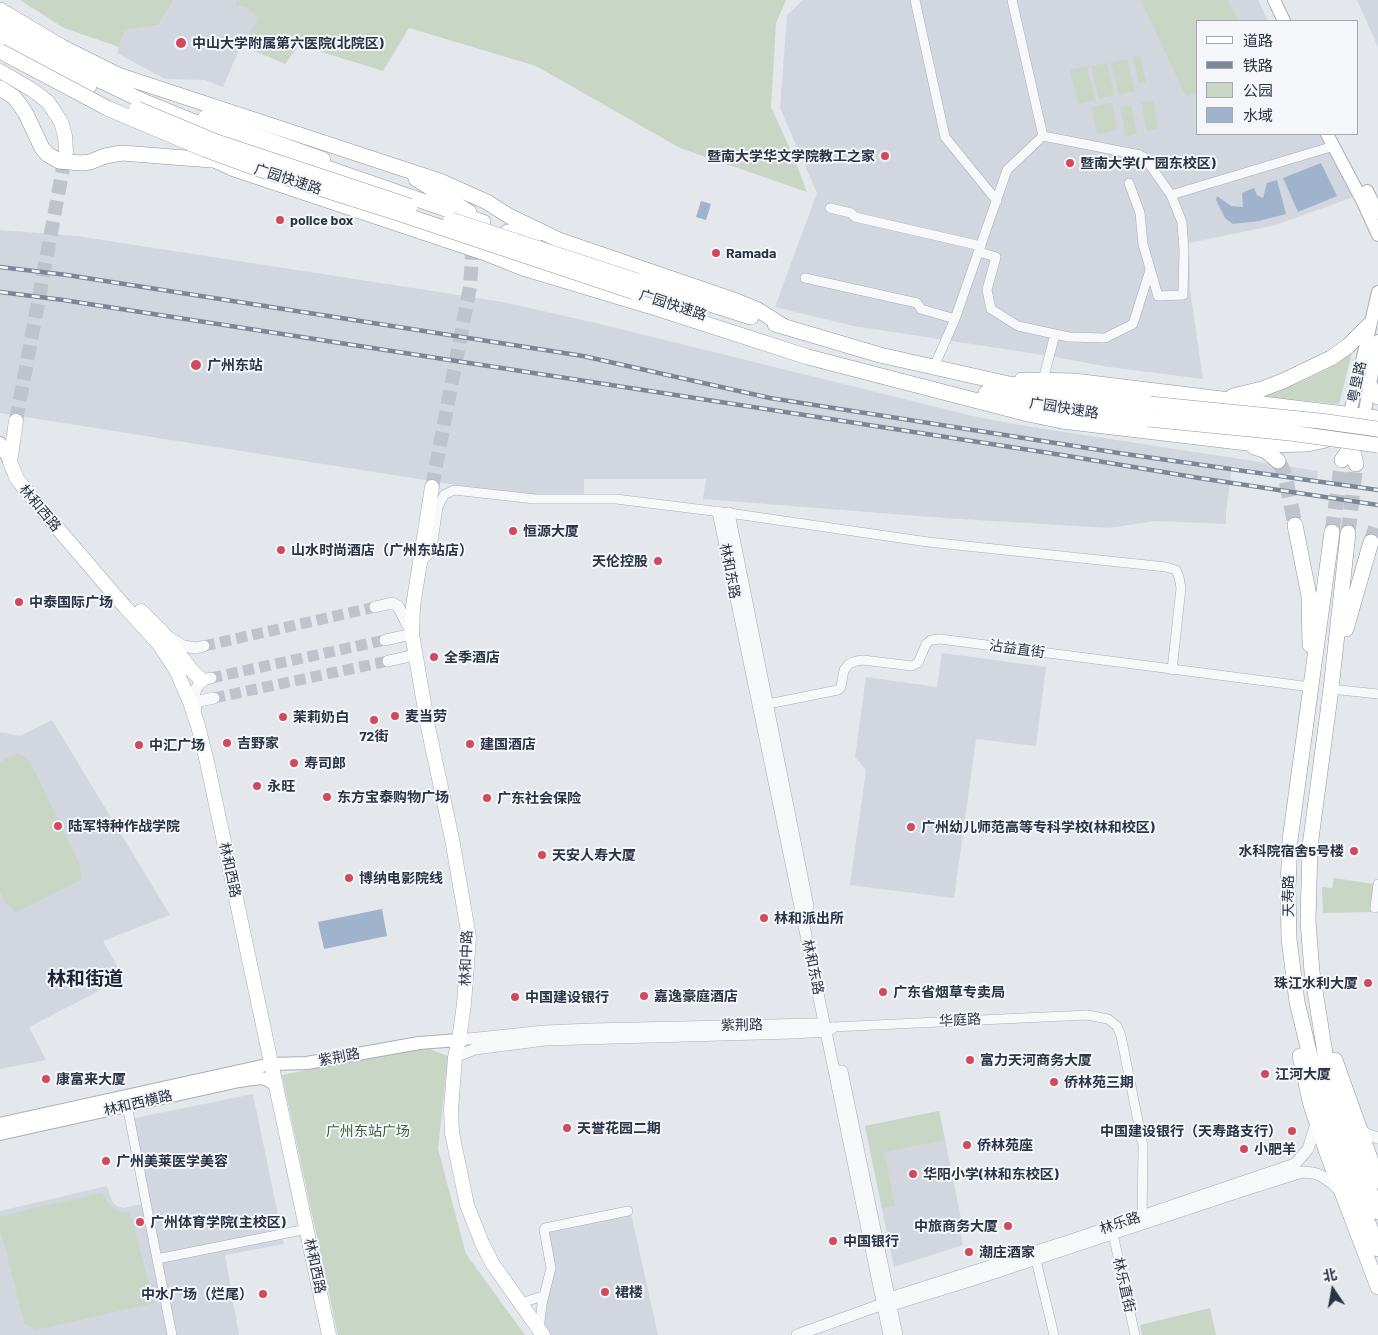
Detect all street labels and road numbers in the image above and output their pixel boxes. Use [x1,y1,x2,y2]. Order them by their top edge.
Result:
street label: 广园快速路 [252,160,324,198]
street label: 广园快速路 [637,286,709,324]
street label: 粤垦路 [1344,360,1370,404]
street label: 广园快速路 [1028,394,1100,422]
street label: 林和西路 [16,481,64,535]
street label: 林和东路 [716,542,744,600]
street label: 沾益直街 [988,637,1046,661]
street label: 林和西路 [216,841,244,899]
street label: 天寿路 [1280,875,1296,917]
street label: 林和中路 [457,930,475,986]
street label: 林和东路 [799,938,827,996]
street label: 华庭路 [939,1011,981,1029]
street label: 紫荆路 [721,1016,763,1034]
street label: 紫荆路 [317,1045,361,1069]
street label: 林和西横路 [102,1087,174,1119]
street label: 林乐路 [1097,1209,1143,1237]
street label: 林和西路 [301,1237,329,1295]
street label: 林乐直街 [1110,1256,1138,1314]

